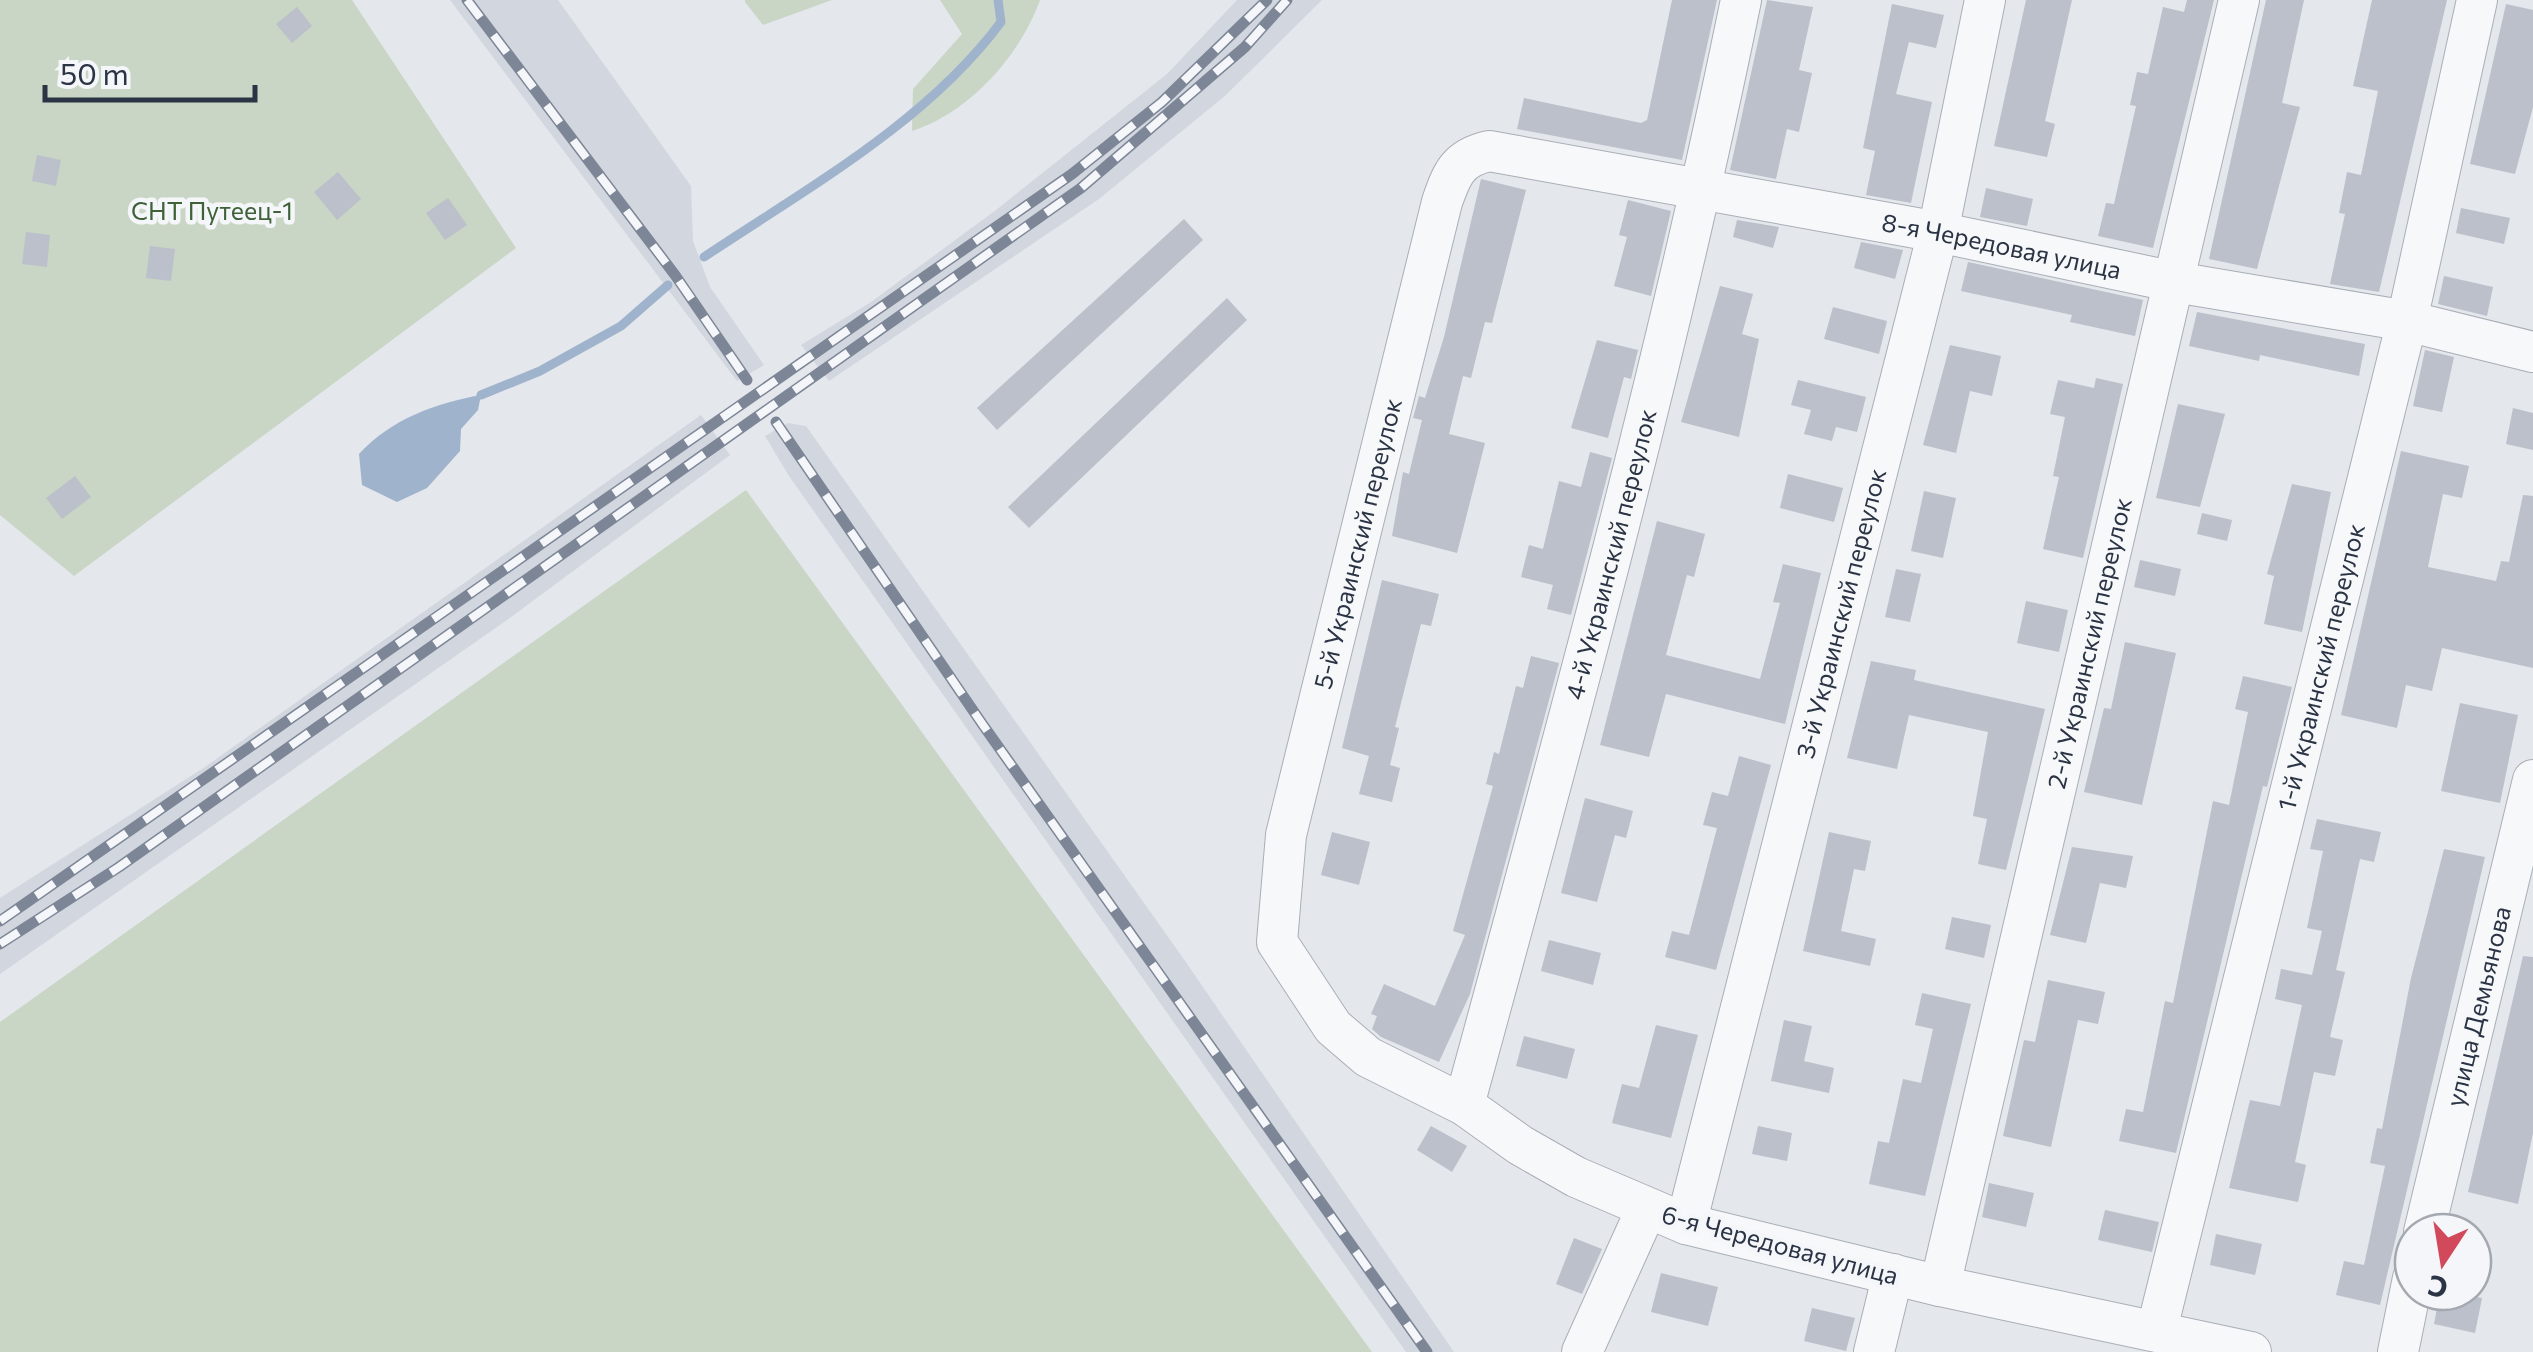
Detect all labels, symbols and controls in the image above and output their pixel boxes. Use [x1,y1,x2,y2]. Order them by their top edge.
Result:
scale bar [45,40,255,102]
text: 50 m [60,54,129,91]
park label: СНТ Путеец-1 [131,195,293,225]
street label: 8-я Чередовая улица [1880,206,2124,284]
street label: 5-й Украинский переулок [1307,395,1407,692]
street label: 4-й Украинский переулок [1558,406,1662,703]
street label: 3-й Украинский переулок [1789,465,1891,761]
street label: 2-й Украинский переулок [2040,495,2137,791]
street label: 1-й Украинский переулок [2270,520,2370,813]
street label: улица Демьянова [2439,903,2516,1110]
street label: 6-я Чередовая улица [1659,1198,1902,1290]
north arrow [2393,1212,2493,1312]
text: С [2425,1269,2450,1306]

